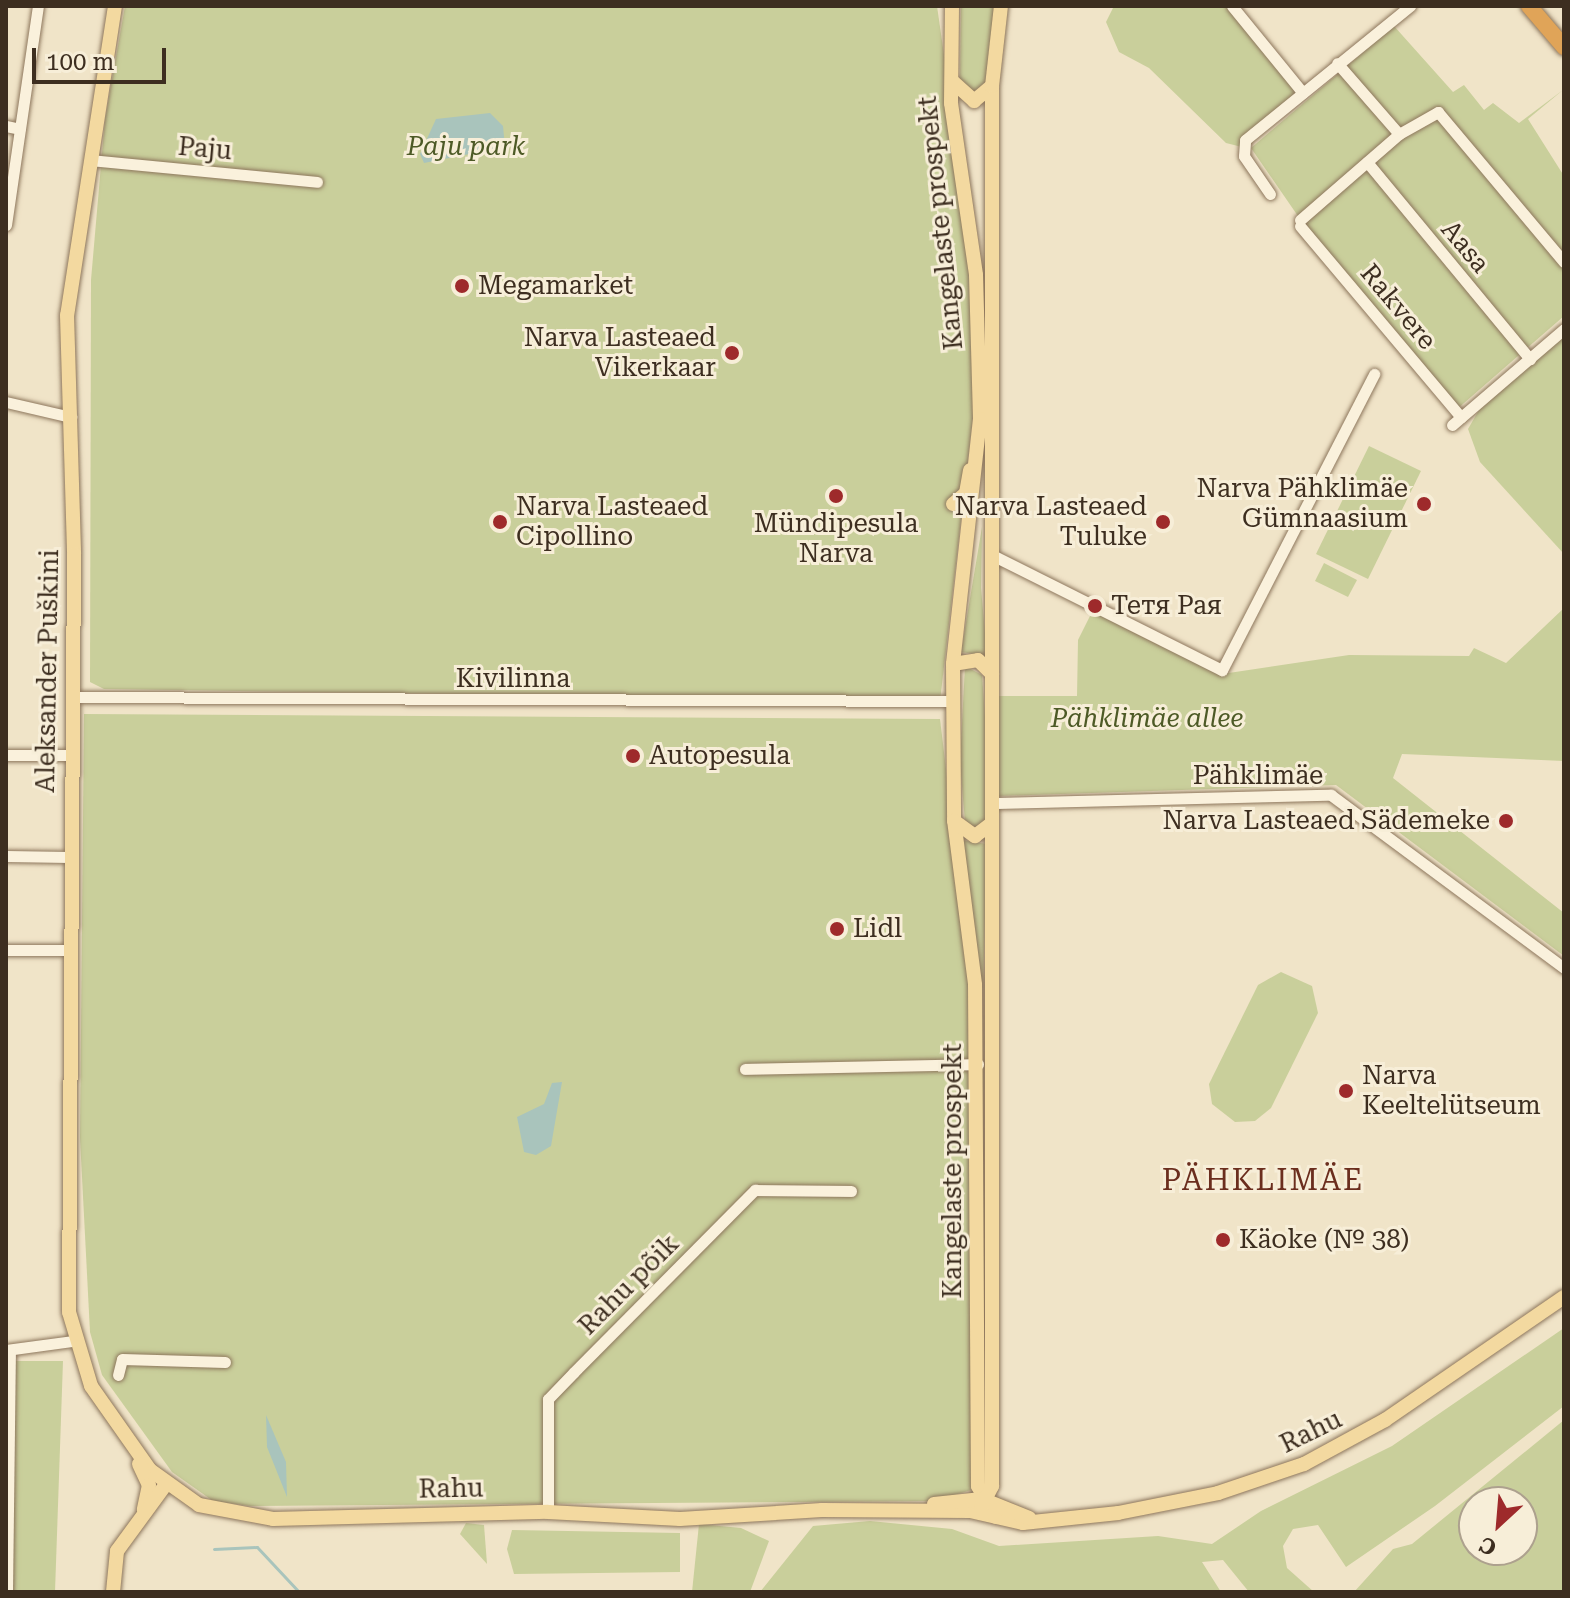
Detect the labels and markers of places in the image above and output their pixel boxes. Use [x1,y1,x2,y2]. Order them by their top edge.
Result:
place label: Megamarket [478,270,633,302]
marker: Megamarket [453,277,471,295]
place label: Narva Lasteaed Vikerkaar [524,322,716,384]
marker: Narva Lasteaed Vikerkaar [723,344,741,362]
place label: Narva Pähklimäe Gümnaasium [1197,473,1408,534]
marker: Mündipesula Narva [827,487,845,505]
place label: Narva Lasteaed Cipollino [516,491,708,552]
place label: Narva Lasteaed Tuluke [955,491,1147,552]
marker: Narva Pähklimäe Gümnaasium [1415,495,1433,513]
place label: Mündipesula Narva [754,508,918,570]
marker: Narva Lasteaed Cipollino [491,513,509,531]
marker: Narva Lasteaed Tuluke [1154,513,1172,531]
place label: Тетя Рая [1111,590,1222,622]
marker: Тетя Рая [1086,597,1104,615]
place label: Autopesula [649,740,790,772]
marker: Autopesula [624,747,642,765]
place label: Narva Lasteaed Sädemeke [1162,805,1490,837]
marker: Narva Lasteaed Sädemeke [1497,812,1515,830]
place label: Lidl [853,913,902,945]
marker: Lidl [828,920,846,938]
place label: Narva Keeltelütseum [1362,1060,1541,1122]
marker: Narva Keeltelütseum [1337,1082,1355,1100]
place label: Käoke (№ 38) [1239,1224,1409,1256]
marker: Käoke (№ 38) [1214,1231,1232,1249]

